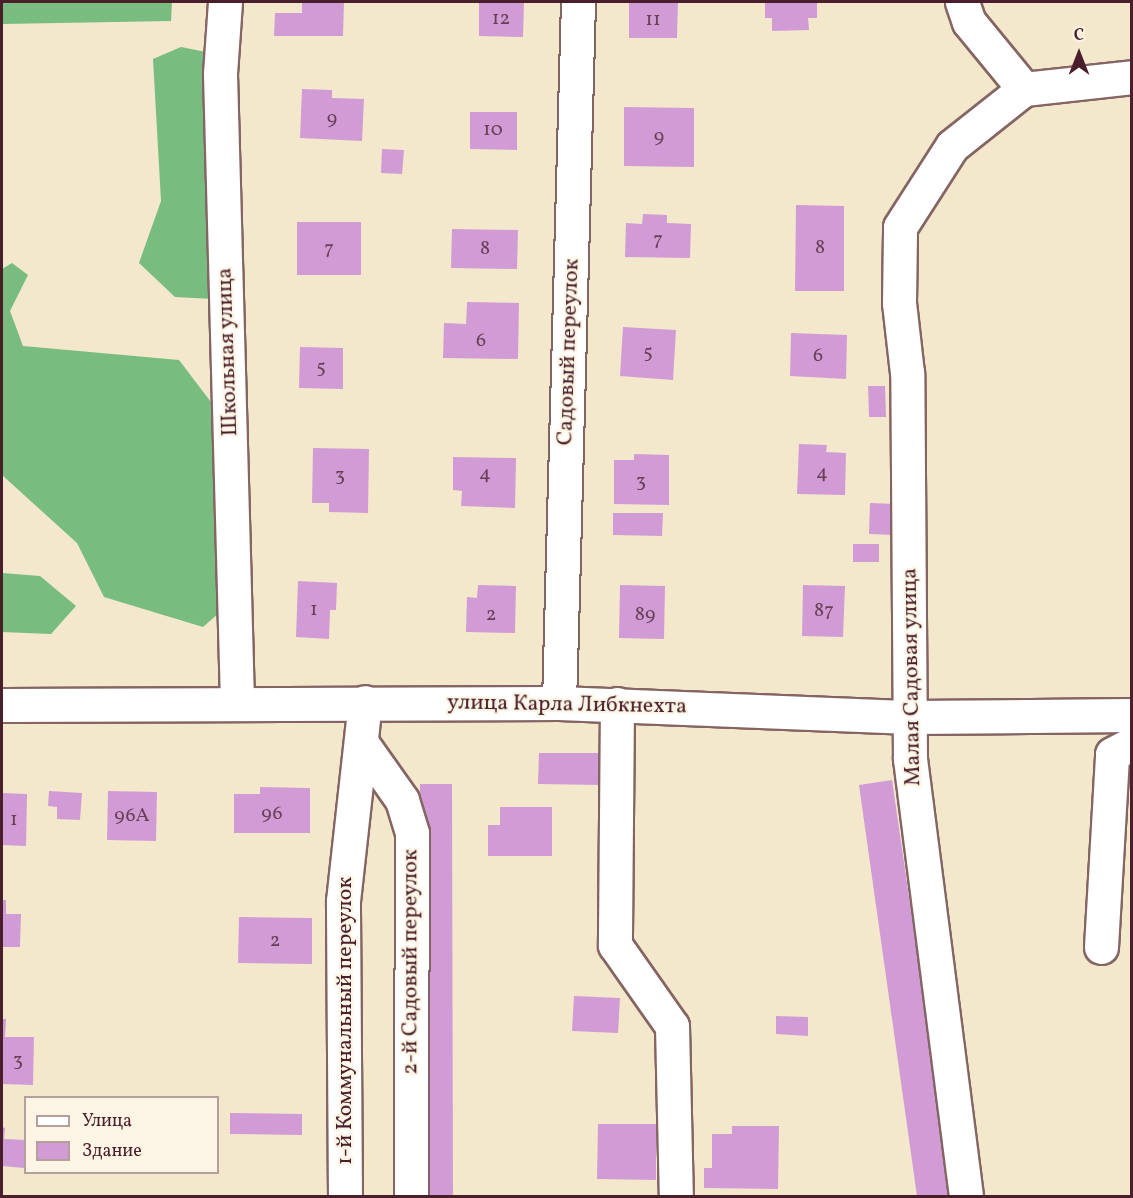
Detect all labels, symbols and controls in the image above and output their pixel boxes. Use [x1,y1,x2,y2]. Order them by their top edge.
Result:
house number: 12 [492,7,510,31]
house number: 11 [645,8,661,32]
north arrow [1049,24,1109,84]
text: С [1074,25,1084,47]
house number: 9 [327,107,337,131]
house number: 10 [483,118,503,142]
house number: 9 [654,125,664,149]
house number: 7 [653,228,663,252]
house number: 8 [815,236,825,260]
house number: 7 [324,237,334,261]
house number: 8 [480,237,490,261]
street label: Садовый переулок [553,258,585,446]
street label: Школьная улица [212,267,244,437]
house number: 6 [476,329,486,353]
house number: 5 [643,341,653,365]
house number: 6 [813,344,823,368]
house number: 5 [316,356,326,380]
house number: 4 [816,461,828,485]
house number: 4 [479,462,491,486]
house number: 3 [335,464,345,488]
house number: 3 [636,470,646,494]
street label: Малая Садовая улица [897,567,927,787]
house number: 1 [310,598,318,622]
house number: 87 [814,599,834,623]
house number: 2 [486,603,496,627]
house number: 89 [635,603,655,627]
street label: улица Карла Либкнехта [447,690,687,720]
house number: 96 [261,802,283,826]
house number: 96А [114,804,150,828]
house number: 1 [10,808,18,832]
street label: 2-й Садовый переулок [398,849,424,1075]
street label: 1-й Коммунальный переулок [333,877,359,1165]
house number: 2 [270,929,280,953]
house number: 3 [13,1049,23,1073]
legend [24,1096,219,1174]
text: Улица [82,1109,132,1134]
text: Здание [82,1139,142,1164]

